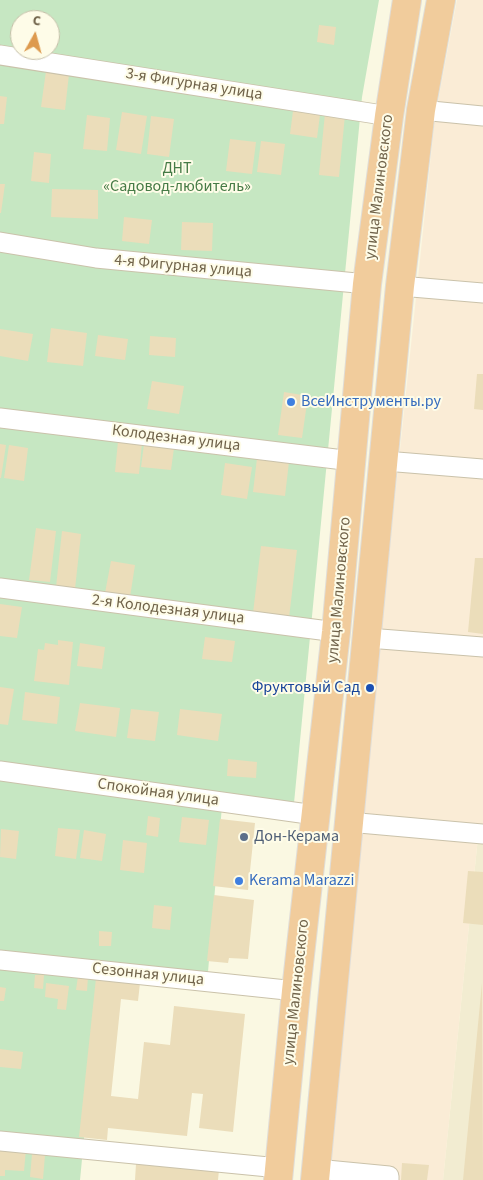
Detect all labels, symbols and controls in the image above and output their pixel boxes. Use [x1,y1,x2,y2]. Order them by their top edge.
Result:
north arrow [10,10,60,60]
text: С [31,11,42,32]
street label: 3-я Фигурная улица [124,65,264,105]
street label: улица Малиновского [362,113,398,261]
park label: ДНТ «Садовод-любитель» [103,159,251,197]
street label: 4-я Фигурная улица [113,251,253,283]
place label: ВсеИнструменты.ру [301,392,441,412]
marker: ВсеИнструменты.ру [285,396,297,408]
street label: Колодезная улица [111,422,241,456]
street label: улица Малиновского [324,516,356,664]
street label: 2-я Колодезная улица [91,591,245,629]
place label: Фруктовый Сад [252,678,360,698]
marker: Фруктовый Сад [364,682,376,694]
street label: Спокойная улица [96,775,220,811]
place label: Дон-Керама [254,827,339,847]
marker: Дон-Керама [238,831,250,843]
place label: Kerama Marazzi [249,871,354,891]
marker: Kerama Marazzi [233,875,245,887]
street label: улица Малиновского [280,918,314,1066]
street label: Сезонная улица [91,960,205,990]

